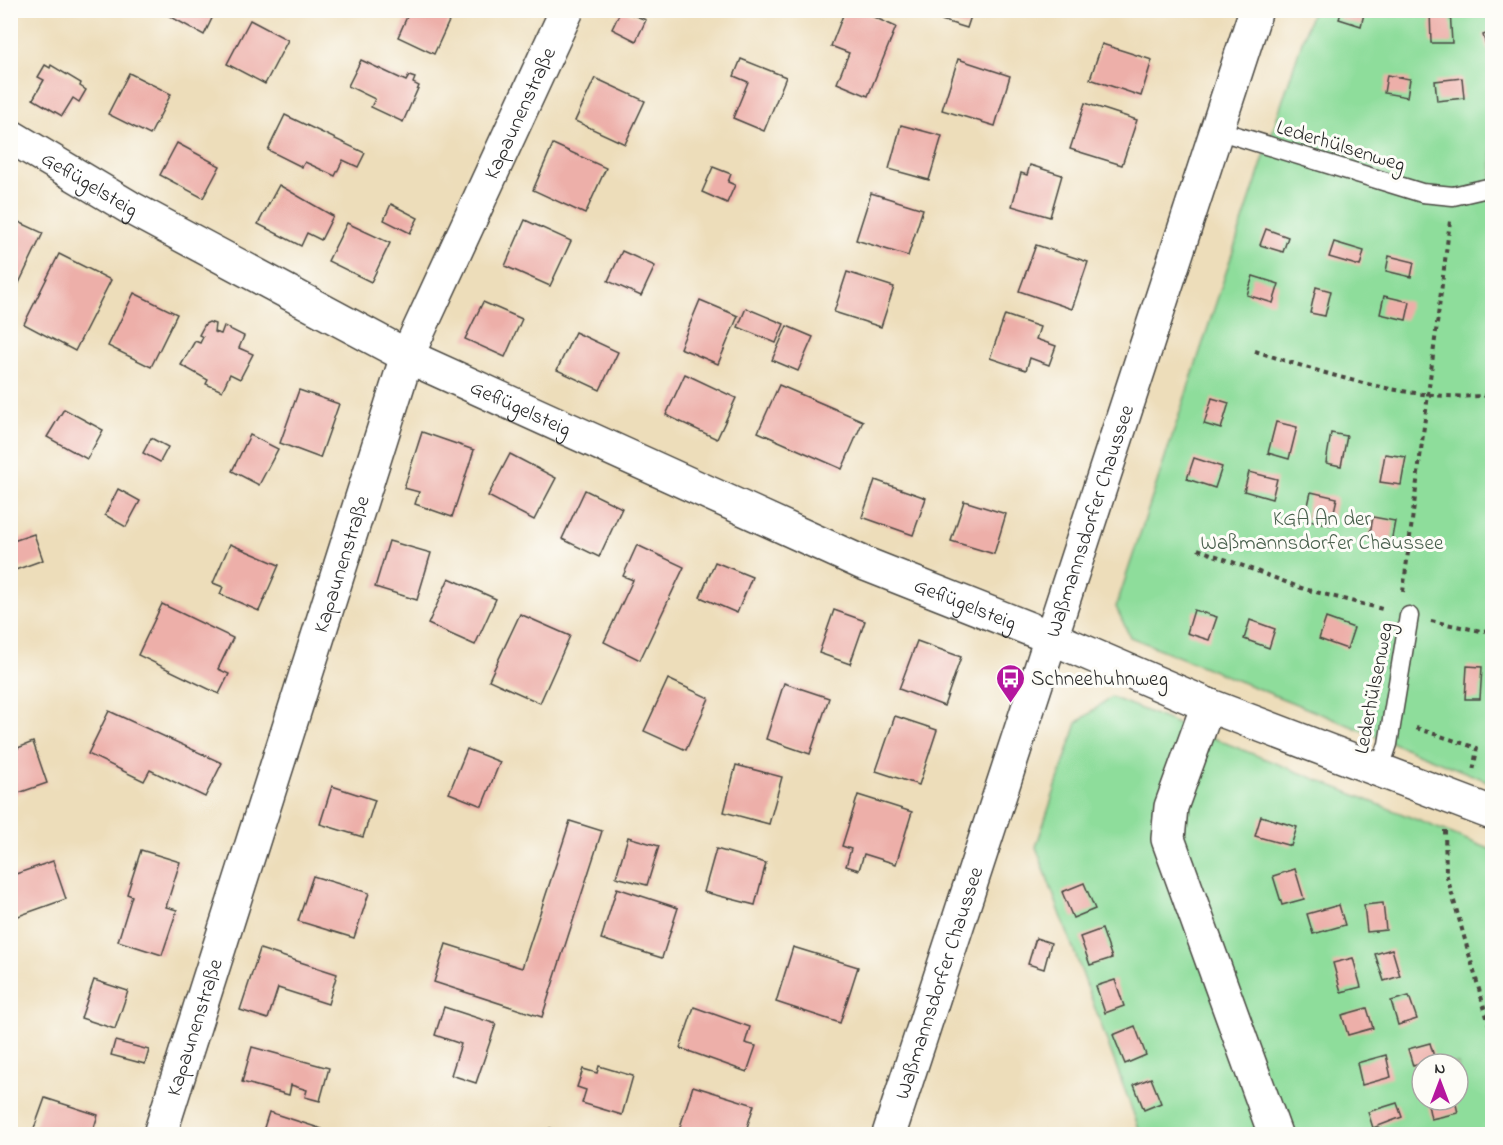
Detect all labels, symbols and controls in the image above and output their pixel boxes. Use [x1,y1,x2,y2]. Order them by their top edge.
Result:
street label: Kapaunenstraße [478,42,565,185]
street label: Lederhülsenweg [1272,113,1409,183]
street label: Geflügelsteig [35,145,143,228]
street label: Geflügelsteig [465,374,575,447]
street label: Waßmannsdorfer Chaussee [1039,401,1143,642]
street label: Kapaunenstraße [307,492,379,637]
park label: KGA An der Waßmannsdorfer Chaussee [1201,505,1444,559]
street label: Geflügelsteig [909,572,1020,641]
street label: Lederhülsenweg [1348,620,1404,757]
bus stop icon: Schneehuhnweg [994,662,1026,704]
place label: Schneehuhnweg [1031,665,1168,697]
street label: Waßmannsdorfer Chaussee [888,863,992,1104]
street label: Kapaunenstraße [160,955,232,1100]
north arrow [1410,1052,1470,1112]
text: N [1435,1057,1446,1081]

